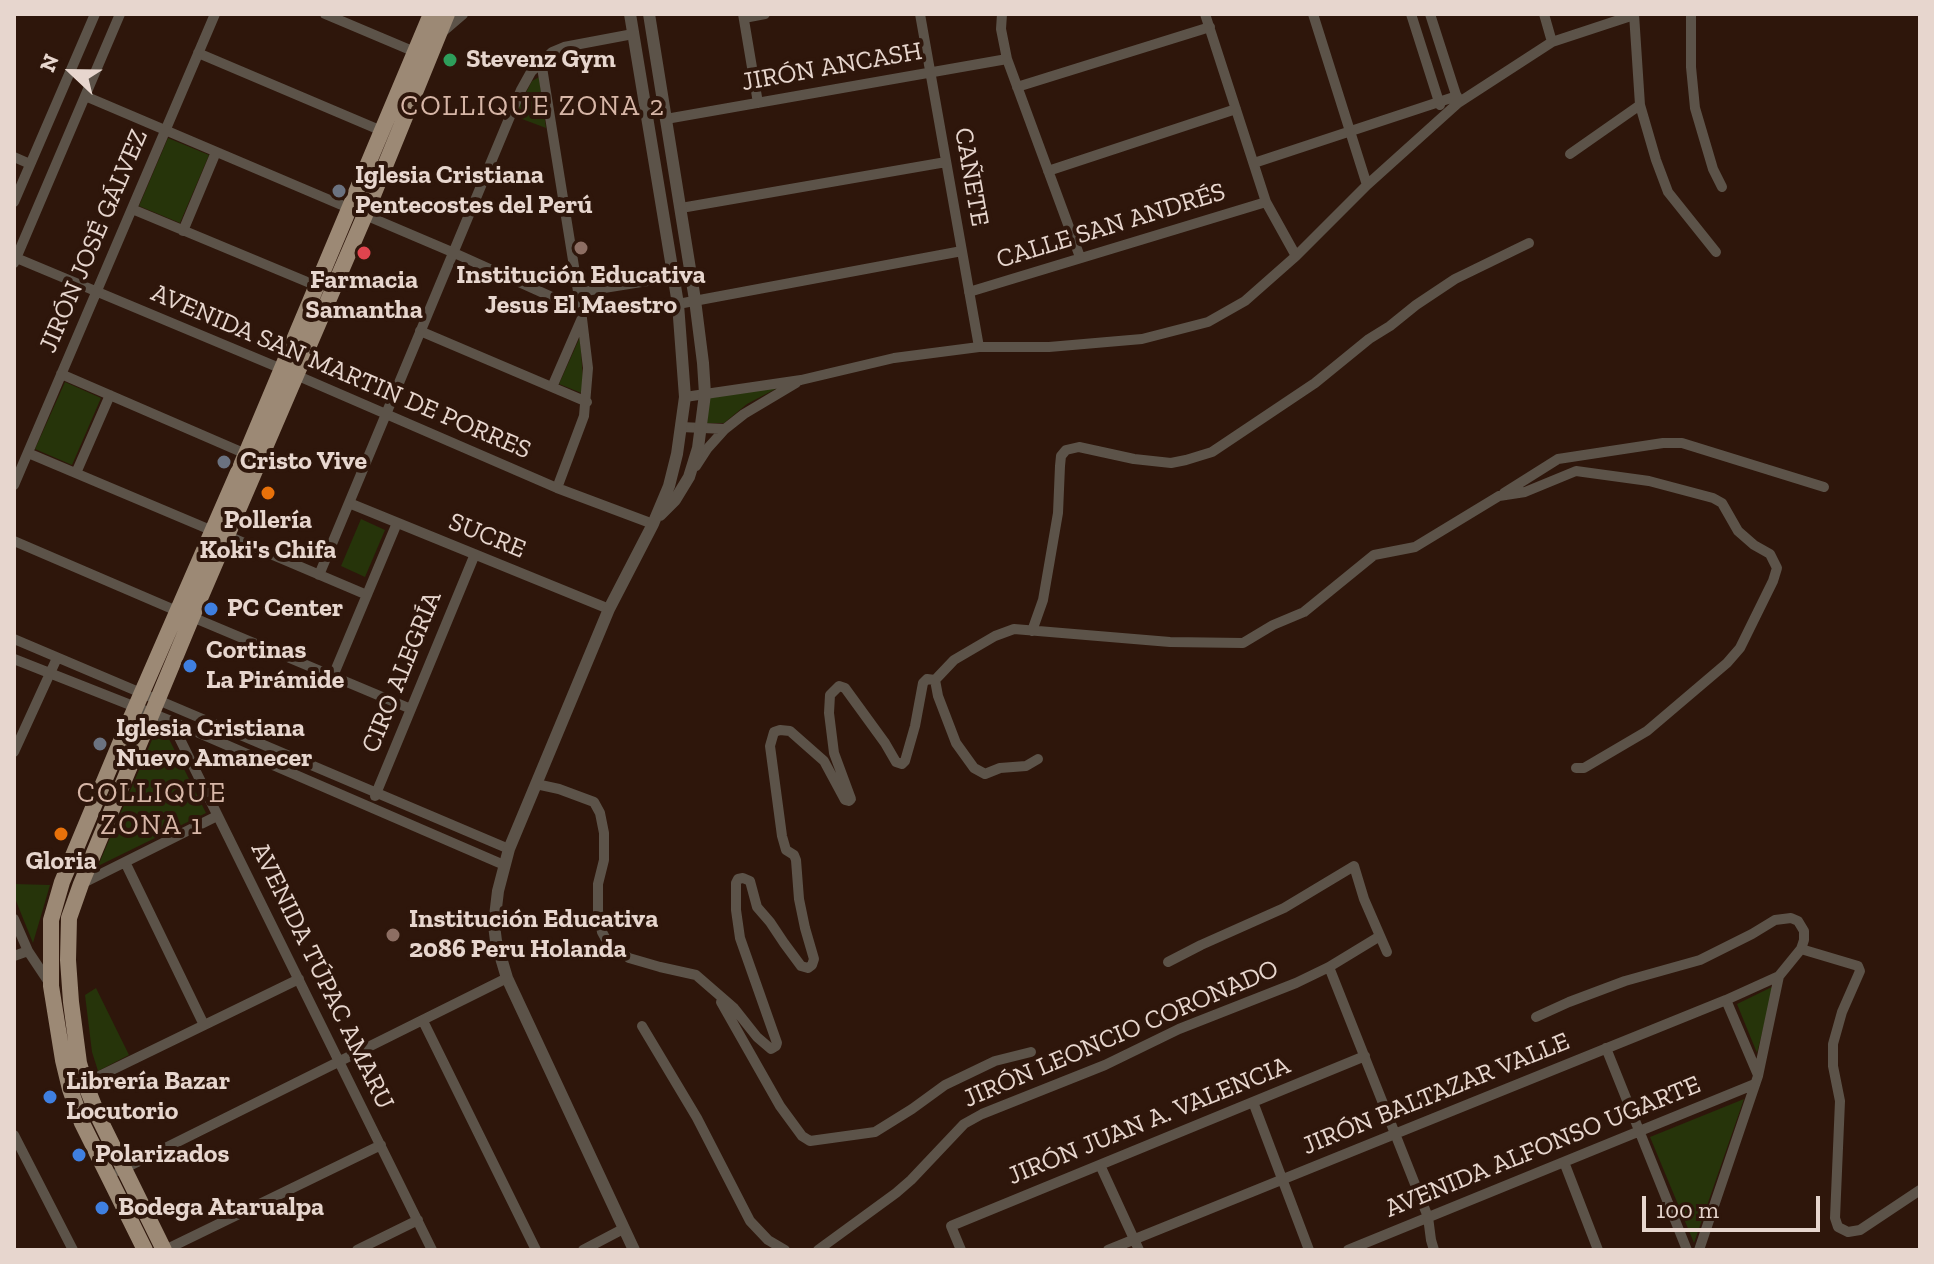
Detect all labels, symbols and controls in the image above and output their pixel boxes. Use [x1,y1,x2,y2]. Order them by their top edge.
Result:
north arrow [32,32,112,112]
street label: JIRÓN ANCASH [739,36,925,98]
place label: Stevenz Gym [466,44,616,76]
text: N [34,50,65,76]
marker: Stevenz Gym [441,51,459,69]
district label: COLLIQUE ZONA 2 [400,90,666,124]
street label: JIRÓN JOSÉ GÁLVEZ [33,125,155,357]
street label: CAÑETE [947,125,995,229]
place label: Iglesia Cristiana Pentecostes del Perú [355,160,592,222]
street label: CALLE SAN ANDRÉS [993,176,1229,276]
marker: Iglesia Cristiana Pentecostes del Perú [330,182,348,200]
marker: Institución Educativa Jesus El Maestro [572,239,590,257]
marker: Farmacia Samantha [355,244,373,262]
place label: Institución Educativa Jesus El Maestro [456,260,706,322]
place label: Farmacia Samantha [305,265,423,326]
street label: AVENIDA SAN MARTIN DE PORRES [146,278,536,466]
place label: Cristo Vive [240,446,367,478]
marker: Cristo Vive [215,453,233,471]
marker: Pollería Koki's Chifa [259,484,277,502]
place label: Pollería Koki's Chifa [200,505,336,566]
street label: SUCRE [444,506,530,566]
street label: CIRO ALEGRÍA [355,587,449,757]
place label: PC Center [227,593,343,625]
marker: PC Center [202,600,220,618]
place label: Cortinas La Pirámide [206,635,344,696]
marker: Cortinas La Pirámide [181,657,199,675]
place label: Iglesia Cristiana Nuevo Amanecer [116,713,312,774]
marker: Iglesia Cristiana Nuevo Amanecer [91,735,109,753]
district label: COLLIQUE ZONA 1 [77,777,227,843]
marker: Gloria [52,825,70,843]
street label: AVENIDA TÚPAC AMARU [244,837,400,1115]
place label: Gloria [25,846,97,878]
place label: Institución Educativa 2086 Peru Holanda [409,904,658,966]
marker: Institución Educativa 2086 Peru Holanda [384,926,402,944]
street label: JIRÓN LEONCIO CORONADO [959,953,1283,1115]
street label: JIRÓN BALTAZAR VALLE [1298,1026,1574,1162]
street label: JIRÓN JUAN A. VALENCIA [1003,1050,1295,1192]
place label: Librería Bazar Locutorio [66,1066,230,1128]
street label: AVENIDA ALFONSO UGARTE [1381,1069,1705,1225]
marker: Librería Bazar Locutorio [41,1088,59,1106]
place label: Polarizados [95,1139,229,1171]
marker: Polarizados [70,1146,88,1164]
scale bar [1646,1180,1824,1230]
place label: Bodega Atarualpa [118,1192,324,1224]
text: 100 m [1656,1195,1719,1224]
marker: Bodega Atarualpa [93,1199,111,1217]

